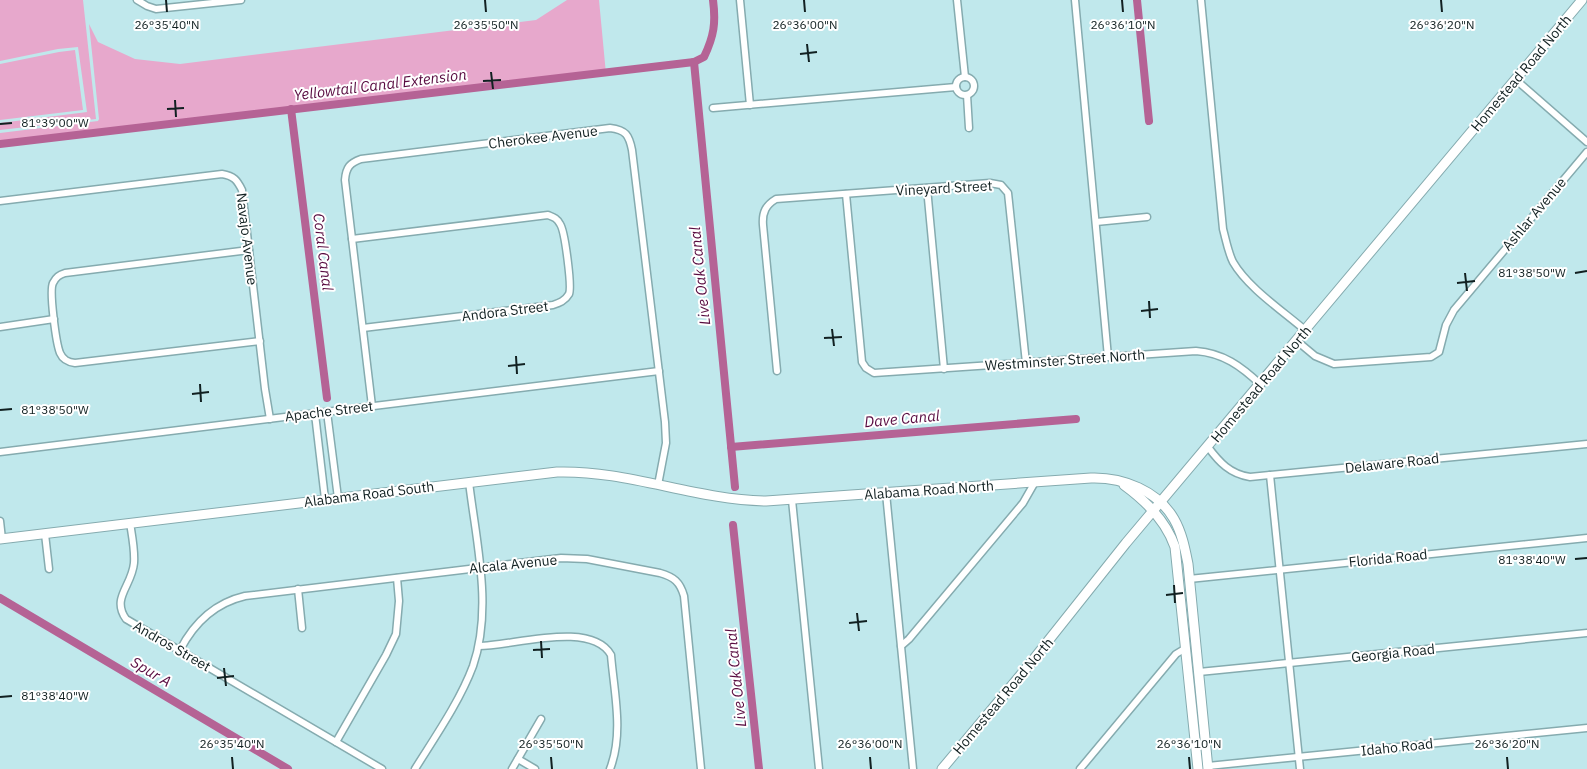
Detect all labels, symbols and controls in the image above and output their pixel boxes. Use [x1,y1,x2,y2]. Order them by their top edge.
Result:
street label: Homestead Road North [1467,11,1575,135]
text: 26°35'40"N [134,17,200,32]
text: 26°35'50"N [453,17,519,32]
text: 26°36'00"N [772,17,838,32]
text: 26°36'10"N [1090,17,1156,32]
text: 26°36'20"N [1409,17,1475,32]
water label: Yellowtail Canal Extension [292,64,468,105]
text: 81°39'00"W [21,115,89,130]
street label: Cherokee Avenue [487,121,599,153]
street label: Ashlar Avenue [1498,173,1570,254]
street label: Vineyard Street [895,176,993,200]
street label: Navajo Avenue [232,192,262,287]
water label: Coral Canal [309,212,338,292]
water label: Live Oak Canal [685,226,714,326]
text: 81°38'50"W [1498,265,1566,280]
street label: Andora Street [461,297,549,325]
street label: Homestead Road North [1207,322,1315,446]
street label: Westminster Street North [984,345,1146,375]
street label: Apache Street [284,397,374,425]
text: 81°38'50"W [21,402,89,417]
water label: Dave Canal [863,406,940,431]
street label: Delaware Road [1344,449,1440,477]
street label: Alabama Road North [863,476,995,504]
street label: Alabama Road South [303,477,435,511]
street label: Florida Road [1348,545,1428,571]
street label: Alcala Avenue [468,550,558,578]
text: 81°38'40"W [1498,552,1566,567]
street label: Andros Street [130,617,214,675]
water label: Live Oak Canal [721,628,750,728]
street label: Homestead Road North [949,634,1057,758]
street label: Georgia Road [1350,640,1436,666]
water label: Spur A [128,652,175,691]
text: 81°38'40"W [21,688,89,703]
street label: Idaho Road [1360,734,1434,760]
text: 26°35'40"N [199,736,265,751]
text: 26°35'50"N [518,736,584,751]
text: 26°36'00"N [837,736,903,751]
text: 26°36'10"N [1156,736,1222,751]
text: 26°36'20"N [1474,736,1540,751]

